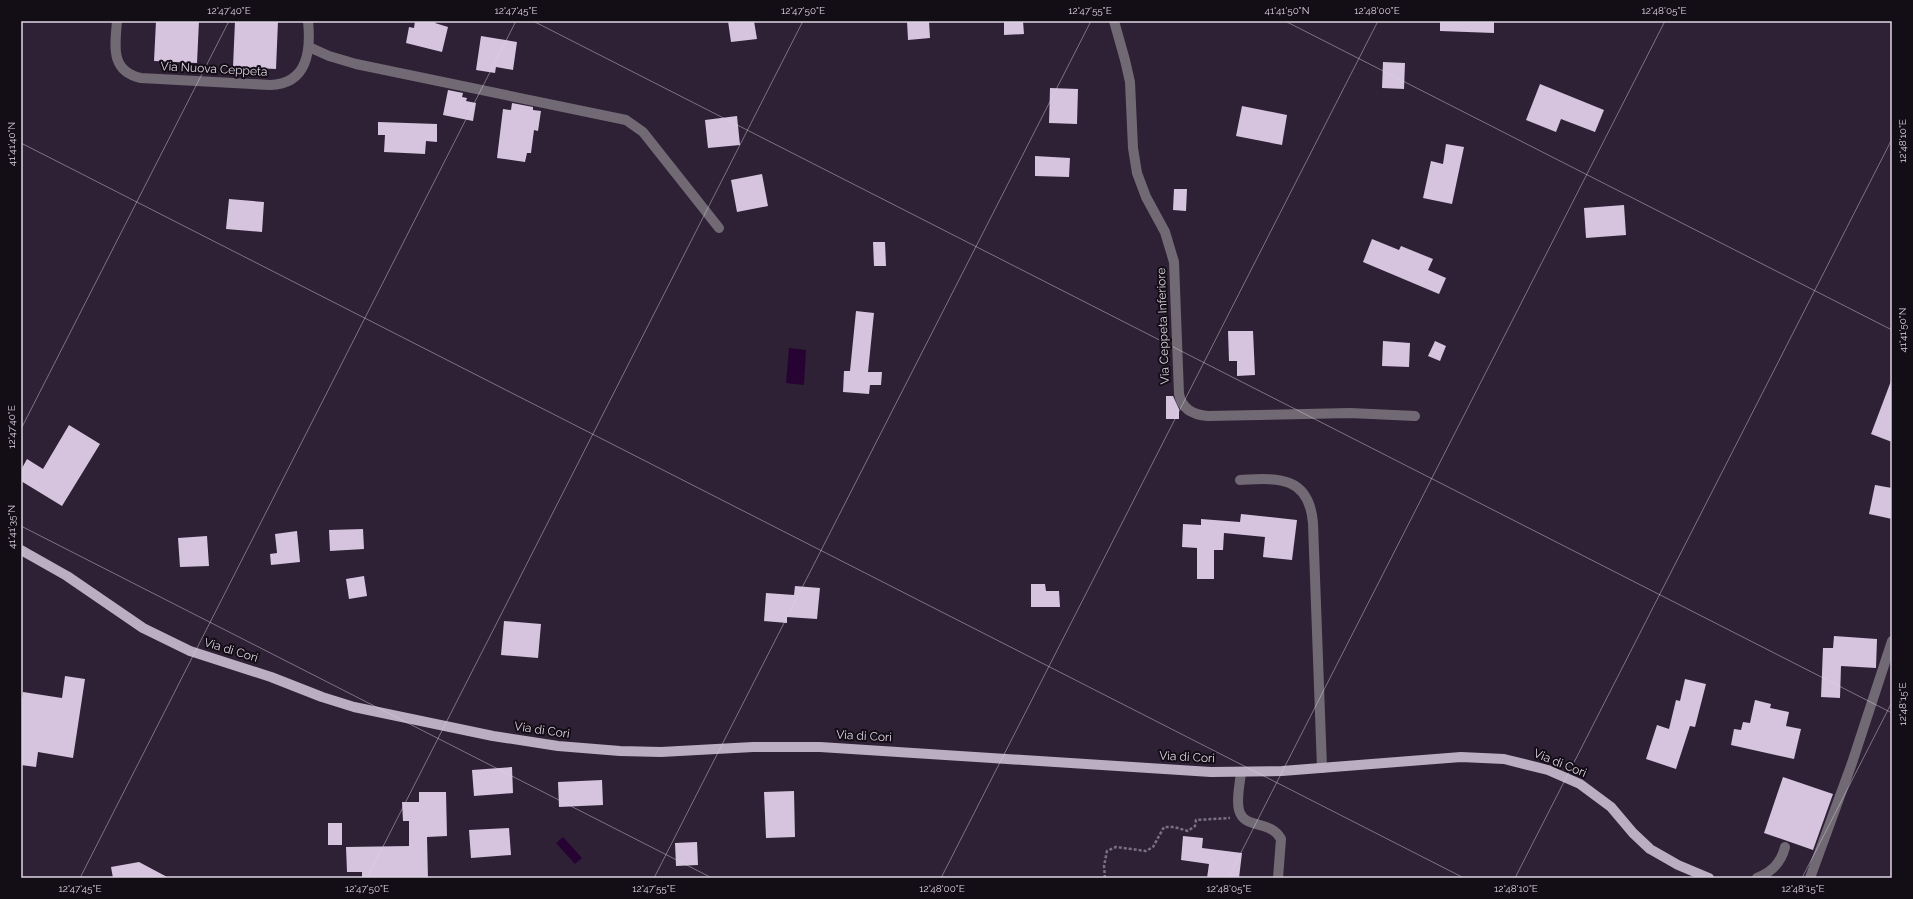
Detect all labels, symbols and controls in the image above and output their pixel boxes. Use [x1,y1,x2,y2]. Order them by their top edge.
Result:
text: 12°47'40"E [207,5,251,16]
text: 12°47'45"E [494,5,538,16]
text: 12°47'50"E [781,5,825,16]
text: 12°47'55"E [1068,5,1112,16]
text: 41°41'50"N [1265,5,1309,16]
text: 12°48'00"E [1354,5,1400,16]
text: 12°48'05"E [1641,5,1687,16]
street label: Via Nuova Ceppeta [160,59,268,79]
text: 12°48'10"E [1897,119,1908,163]
text: 41°41'40"N [6,122,17,166]
street label: Via Ceppeta Inferiore [1154,267,1172,385]
text: 41°41'50"N [1897,308,1908,352]
text: 12°47'40"E [6,405,17,449]
text: 41°41'35"N [6,505,17,549]
street label: Via di Cori [202,635,260,665]
text: 12°48'15"E [1897,682,1908,726]
street label: Via di Cori [513,719,571,741]
street label: Via di Cori [836,728,892,744]
street label: Via di Cori [1532,746,1588,780]
street label: Via di Cori [1159,749,1215,765]
text: 12°47'45"E [58,883,102,894]
text: 12°47'50"E [345,883,389,894]
text: 12°47'55"E [632,883,676,894]
text: 12°48'00"E [919,883,965,894]
text: 12°48'05"E [1206,883,1252,894]
text: 12°48'10"E [1494,883,1538,894]
text: 12°48'15"E [1781,883,1825,894]

